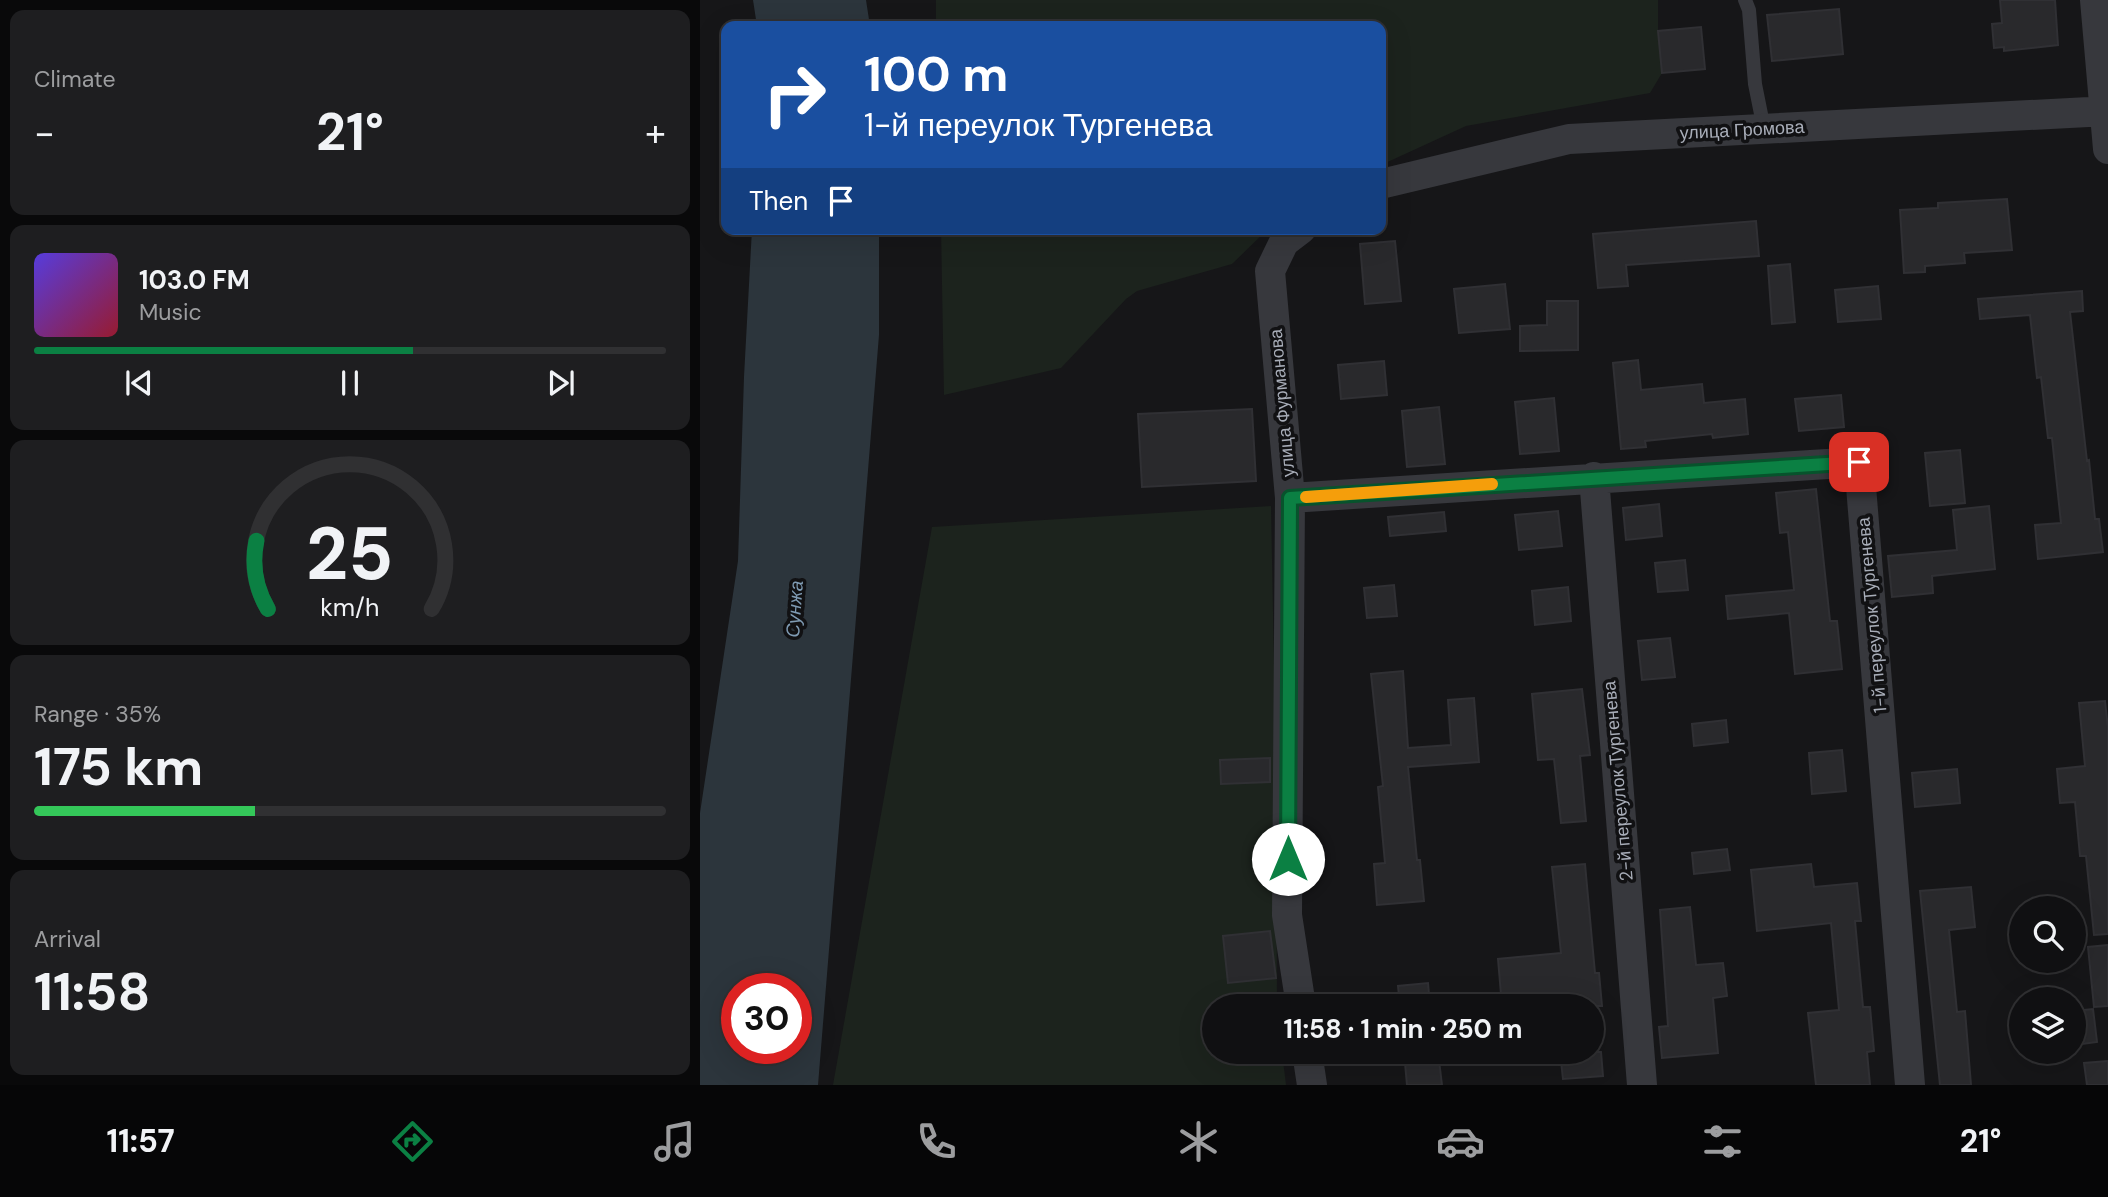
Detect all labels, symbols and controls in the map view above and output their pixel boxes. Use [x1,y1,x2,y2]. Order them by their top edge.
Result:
text: 100 m [864,42,1008,106]
icon: right [749,49,840,140]
text: Climate [34,64,116,94]
text: 21° [316,98,384,166]
text: 1-й переулок Тургенева [864,104,1213,146]
text: − [34,108,55,158]
text: + [645,108,666,158]
street label: улица Громова [1679,115,1806,145]
icon: arrive [822,182,860,220]
text: Then [749,184,808,218]
text: 103.0 FM [139,263,250,297]
text: Music [139,297,202,327]
street label: улица Фурманова [1263,327,1300,478]
icon: previous [120,364,158,402]
icon: pause [331,364,369,402]
icon: next [542,364,580,402]
pin [1829,432,1889,492]
icon: arrive [1840,443,1878,481]
text: 25 [306,507,394,602]
street label: 1-й переулок Тургенева [1851,515,1892,714]
water label: Сунжа [780,580,809,638]
text: km/h [320,590,380,623]
street label: 2-й переулок Тургенева [1597,679,1639,882]
text: Range · 35% [34,699,161,729]
text: 175 km [34,733,203,801]
position arrow [1251,822,1325,896]
map controls [2009,896,2086,1064]
button: search [2009,896,2086,973]
text: Arrival [34,924,101,954]
text: 11:58 [34,958,150,1026]
speed limit sign: 30 [721,973,812,1064]
button: layers [2009,987,2086,1064]
text: 11:58 · 1 min · 250 m [1284,1012,1522,1046]
icon: directions [388,1117,437,1166]
icon: music [650,1117,699,1166]
icon: phone [912,1117,961,1166]
icon: climate [1174,1117,1223,1166]
icon: car [1436,1117,1485,1166]
icon: filters [1698,1117,1747,1166]
text: 11:57 [106,1120,175,1162]
text: 21° [1960,1120,2001,1162]

